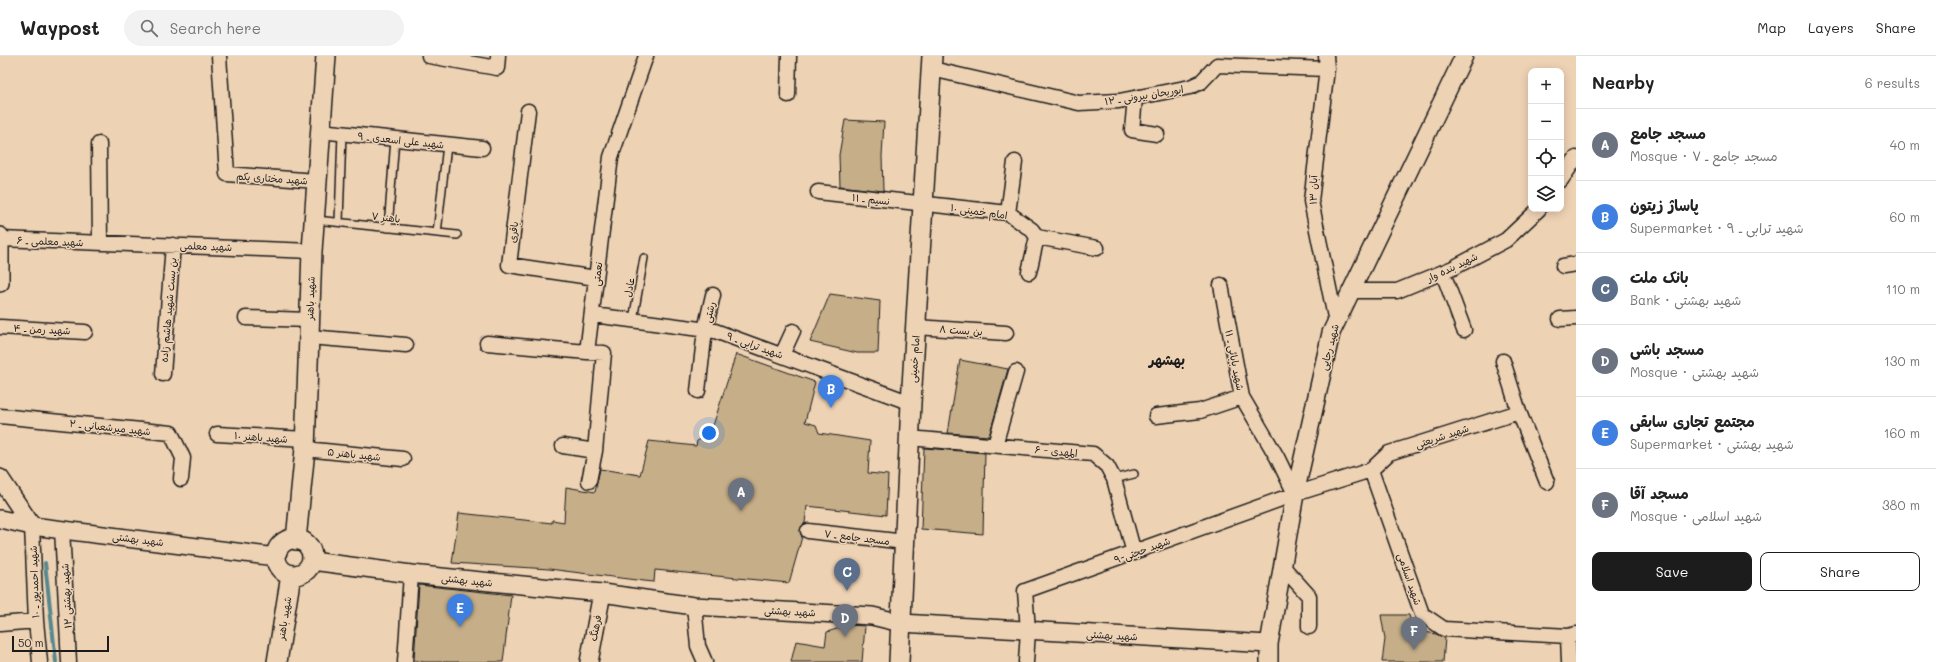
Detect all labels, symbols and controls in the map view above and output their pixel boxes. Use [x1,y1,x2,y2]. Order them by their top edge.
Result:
search box [124,10,404,46]
text: Waypost [20,15,100,40]
icon: search [138,17,160,39]
text: Search here [170,18,261,38]
text: Map [1757,18,1786,37]
text: Layers [1808,18,1854,37]
text: Share [1876,18,1916,37]
map controls [1528,68,1564,212]
button: + [1528,68,1564,104]
text: Nearby [1592,71,1654,93]
text: 6 results [1865,74,1920,91]
street label: ابوریحان بیرونی ـ ۱۲ [1104,82,1185,109]
button: − [1528,104,1564,140]
text: مسجد جامع [1630,123,1706,143]
street label: شهید علی اسعدی ـ ۹ [357,128,445,153]
text: A [1600,136,1610,153]
text: 40 m [1890,136,1920,153]
button: locate [1528,140,1564,176]
text: Mosque · مسجد جامع ـ ۷ [1630,147,1778,164]
street label: شهید مختاری یکم [236,169,309,188]
street label: ۱۳ آبان [1306,175,1320,205]
button: layers [1528,176,1564,212]
street label: نسیم ـ ۱۱ [851,190,891,209]
text: پاساژ زیتون [1630,195,1698,215]
street label: امام خمینی ۱۰ [949,200,1009,223]
street label: باهنر ۷ [371,208,401,226]
text: B [1601,208,1609,225]
text: 60 m [1890,208,1920,225]
text: Supermarket · شهید ترابی ـ ۹ [1630,219,1804,236]
street label: باقری [505,220,521,244]
street label: شهید معلمی ـ ۶ [16,233,84,250]
street label: شهید معلمی [180,238,233,255]
street label: شهید بنده وار [1423,249,1480,285]
street label: بن بست شهید هاشم زاده [156,257,181,363]
street label: نعمتی [589,261,606,287]
text: بانک ملت [1630,267,1689,287]
street label: شهید باهنر [302,276,318,321]
street label: عادل [620,276,638,298]
text: C [1600,280,1610,297]
text: 110 m [1886,280,1920,297]
text: Bank · شهید بهشتی [1630,291,1741,308]
street label: رشتی [700,300,719,324]
street label: شهید رمن ـ ۴ [13,321,71,337]
street label: بن بست ۸ [939,321,983,339]
street label: شهید رجایی [1316,322,1343,372]
street label: شهید ترابی ـ ۹ [724,328,785,363]
street label: شهید بابائی ـ ۱۱ [1221,328,1248,392]
street label: امام خمینی [905,335,924,383]
text: مسجد باشی [1630,339,1704,359]
district label: بهشهر [1147,350,1185,369]
text: D [1600,352,1610,369]
text: 130 m [1884,352,1920,369]
text: Mosque · شهید بهشتی [1630,363,1759,380]
pin: B [818,375,844,408]
text: مجتمع تجاری سابقی [1630,411,1755,431]
street label: شهید میرشعبانی ـ ۲ [68,416,152,439]
street label: شهید شریعتی [1413,421,1471,452]
your location [699,423,719,443]
text: E [1601,424,1609,441]
text: 160 m [1884,424,1920,441]
street label: شهید باهنر ۱۰ [234,428,289,446]
text: Supermarket · شهید بهشتی [1630,435,1794,452]
street label: المهدی - ۶ [1034,442,1078,460]
street label: شهید باهنر ۵ [327,444,382,464]
pin: A [728,478,754,511]
text: مسجد آقا [1630,483,1689,503]
text: F [1601,496,1609,513]
text: 380 m [1882,496,1920,513]
text: Mosque · شهید اسلامی [1630,507,1762,524]
street label: مسجد جامع ـ ۷ [823,526,891,550]
street label: شهید بهشتی [111,529,165,550]
street label: شهید حجتی-۹ [1112,533,1173,568]
street label: شهید احمدپور ـ ۱۰ [26,545,42,619]
street label: شهید اسلامی [1394,551,1425,607]
button: Save [1592,552,1752,591]
button: Share [1760,552,1920,591]
pin: C [834,558,860,591]
street label: شهید بهشتی ۱۲ [57,563,76,629]
street label: شهید بهشتی [440,570,494,591]
pin: E [447,594,473,627]
street label: شهید باهنر [274,595,294,642]
street label: شهید بهشتی [764,603,816,620]
pin: D [832,604,858,637]
street label: فرهنگ [586,614,604,642]
pin: F [1401,617,1427,650]
street label: شهید بهشتی [1086,627,1138,644]
scale bar [12,634,109,653]
text: 50 m [18,635,44,650]

